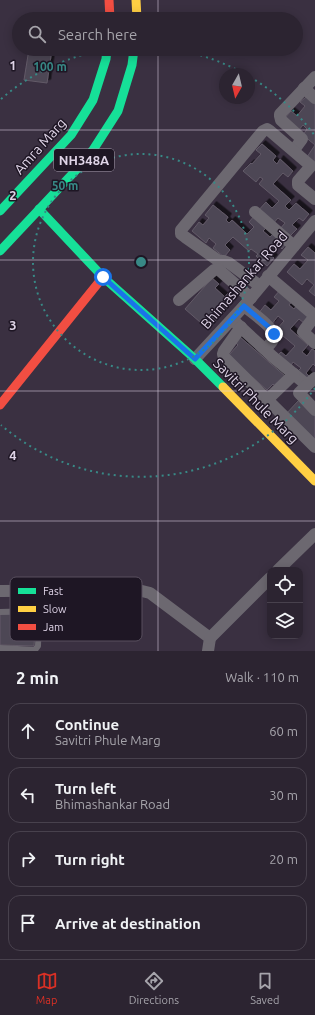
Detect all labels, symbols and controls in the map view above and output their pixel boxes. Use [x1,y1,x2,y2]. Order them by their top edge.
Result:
search box [12,12,303,56]
icon: search [26,23,48,45]
text: Search here [58,26,137,43]
text: 1 [9,58,17,72]
text: 100 m [33,60,67,73]
north arrow [219,68,255,104]
street label: Amra Marg [11,115,69,177]
road number: NH348A [54,149,114,171]
text: 50 m [52,179,78,192]
text: 2 [9,188,17,202]
street label: Bhimashankar Road [197,228,291,332]
centre of rings [134,255,148,269]
route start [94,268,112,286]
text: 3 [9,318,17,332]
route end [265,325,283,343]
street label: Savitri Phule Marg [210,355,302,447]
text: 4 [9,448,17,462]
map controls [267,567,303,639]
button: locate [267,567,303,603]
legend [10,577,142,641]
text: Fast [43,585,64,597]
text: Slow [43,603,67,615]
button: layers [267,603,303,639]
text: Jam [43,621,64,633]
text: 2 min [16,668,59,687]
text: Walk · 110 m [225,670,299,684]
text: Continue [55,716,119,733]
icon: ahead [17,720,39,742]
text: 60 m [269,724,298,738]
text: Savitri Phule Marg [55,733,161,747]
text: Turn left [55,780,116,797]
icon: left [17,784,39,806]
text: 30 m [269,788,298,802]
text: Bhimashankar Road [55,797,170,811]
icon: right [17,848,39,870]
text: Turn right [55,851,125,868]
text: 20 m [269,852,298,866]
icon: arrive [17,912,39,934]
text: Arrive at destination [55,915,201,932]
tab: Map [36,970,58,1006]
tab: Directions [129,970,179,1006]
tab: Saved [250,970,279,1006]

